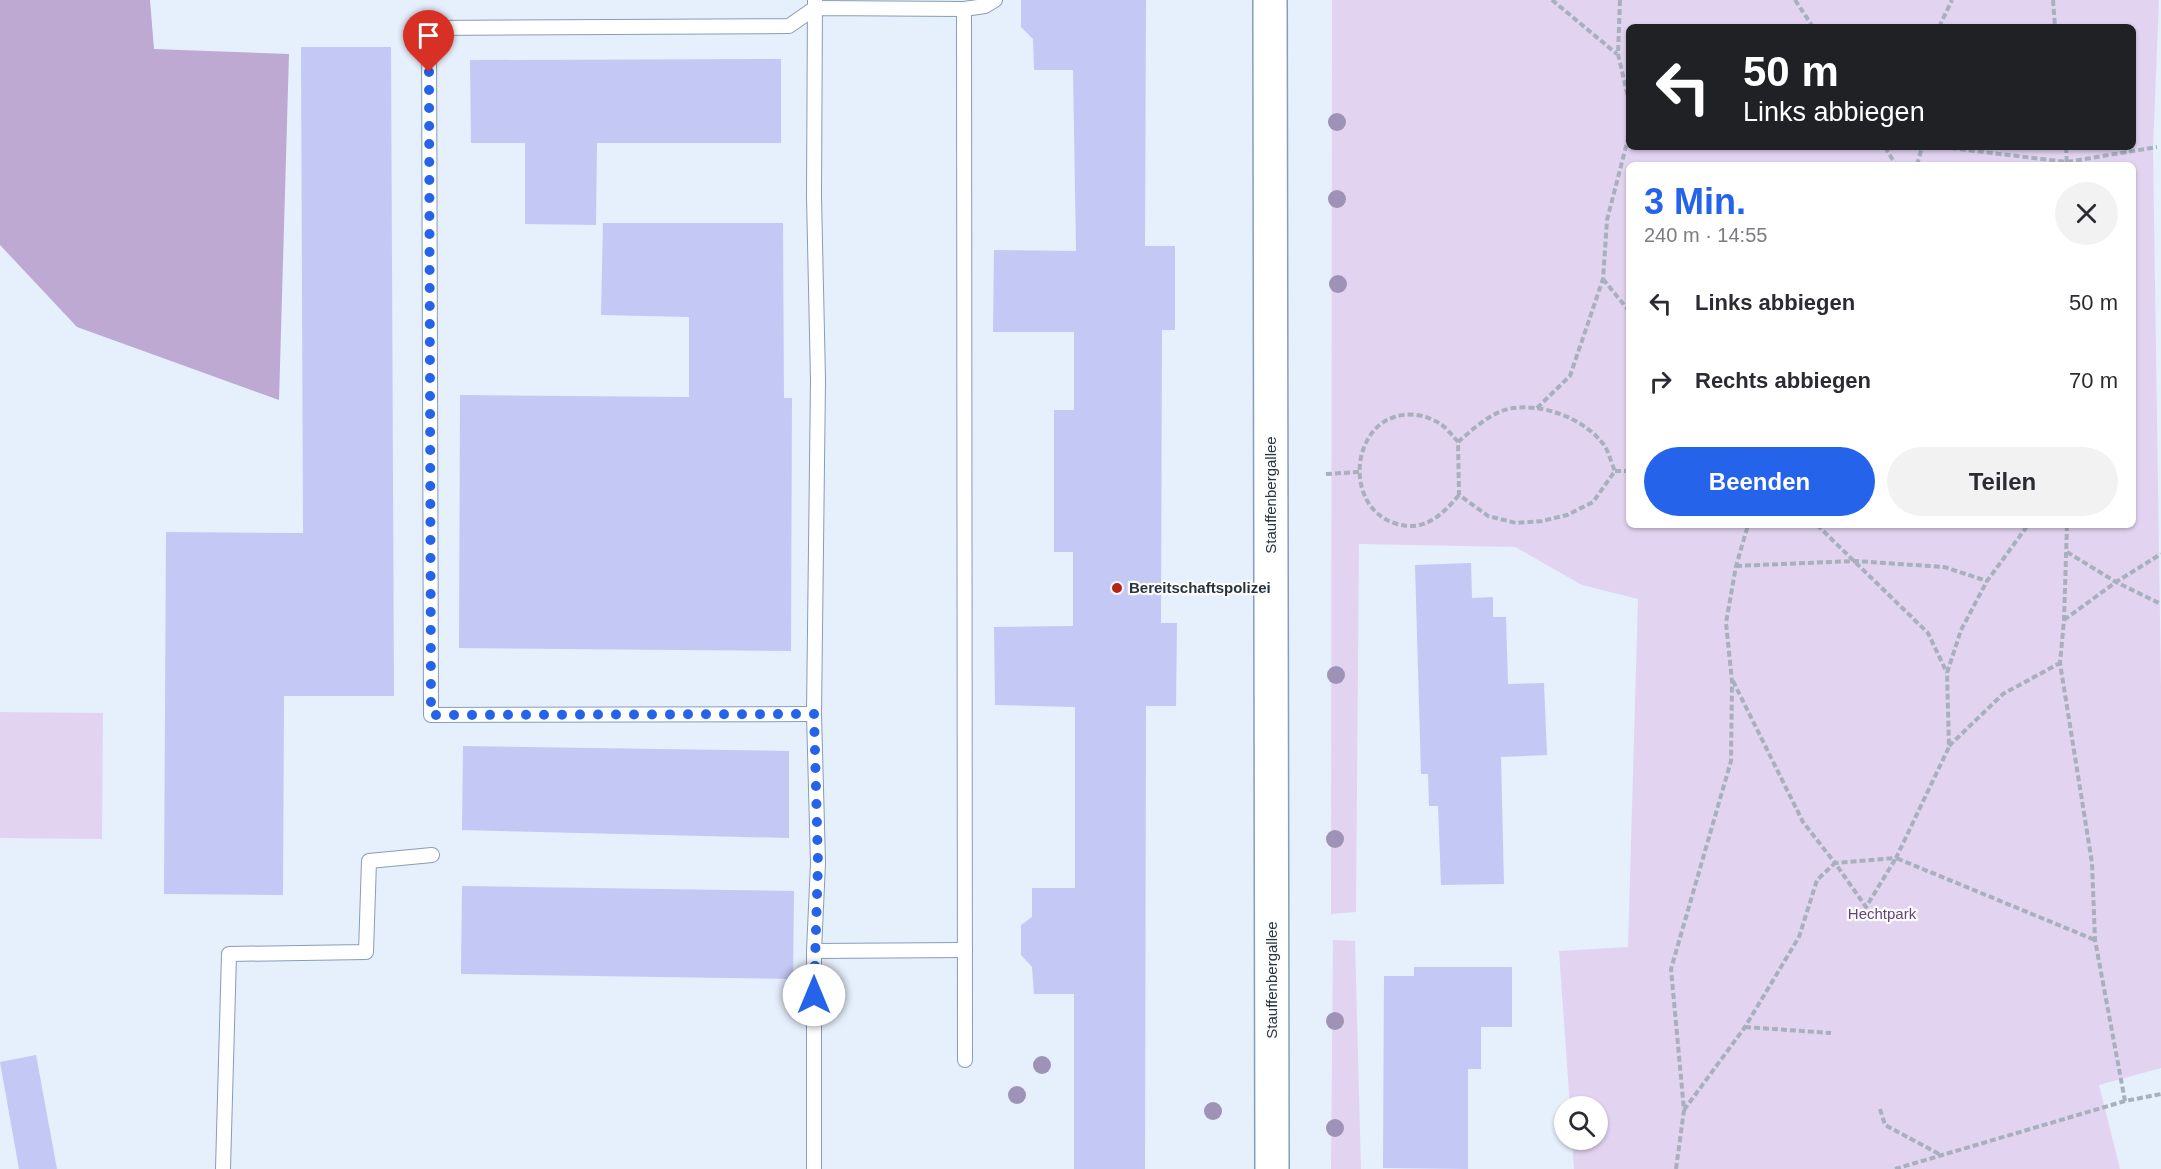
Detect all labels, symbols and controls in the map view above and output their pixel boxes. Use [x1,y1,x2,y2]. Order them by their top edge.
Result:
pin [403,10,454,72]
icon: arrive [412,19,445,52]
icon: left [1644,48,1722,126]
text: 50 m [1743,48,1839,95]
text: Links abbiegen [1743,97,1925,127]
text: 3 Min. [1644,181,1746,222]
button: close [2055,182,2118,245]
text: 240 m · 14:55 [1644,224,1767,246]
icon: left [1644,287,1677,320]
text: Links abbiegen [1695,290,1855,315]
text: 50 m [2069,290,2118,315]
icon: right [1644,365,1677,398]
text: Rechts abbiegen [1695,368,1871,393]
text: 70 m [2069,368,2118,393]
street label: Stauffenbergallee [1262,436,1279,554]
button: Beenden [1644,447,1875,516]
button: Teilen [1887,447,2118,516]
place label: Bereitschaftspolizei [1129,579,1271,596]
marker: Bereitschaftspolizei [1110,581,1124,595]
park label: Hechtpark [1848,905,1917,922]
street label: Stauffenbergallee [1263,921,1280,1039]
position arrow [782,963,846,1027]
map controls [1554,1096,1608,1150]
button: search [1554,1096,1608,1150]

